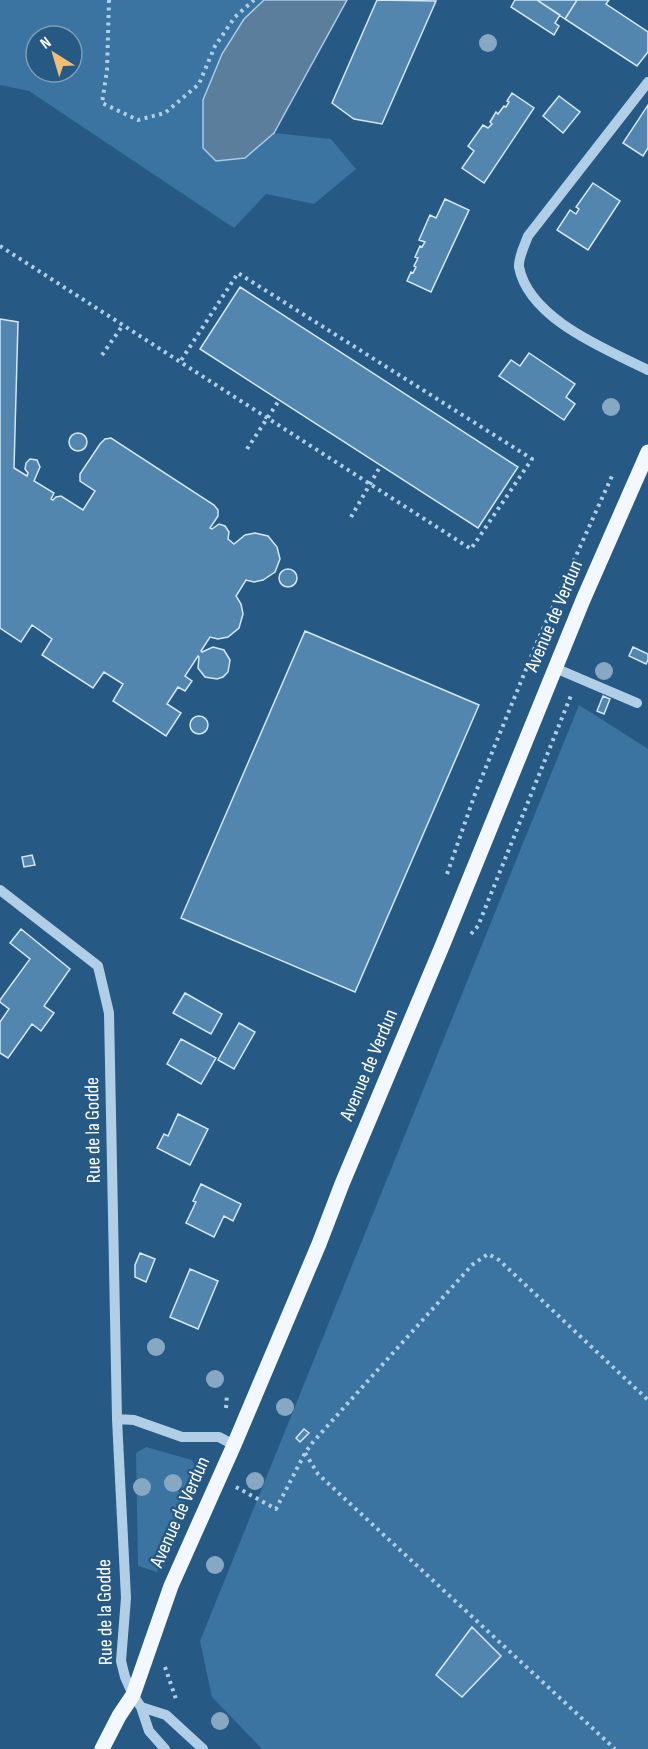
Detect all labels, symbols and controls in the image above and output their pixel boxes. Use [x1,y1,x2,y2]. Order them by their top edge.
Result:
north arrow [24,24,84,84]
text: N [37,33,55,53]
street label: Avenue de Verdun [519,557,588,676]
street label: Avenue de Verdun [334,1006,403,1125]
street label: Rue de la Godde [80,1077,106,1183]
street label: Avenue de Verdun [144,1453,215,1572]
street label: Rue de la Godde [92,1559,118,1665]

